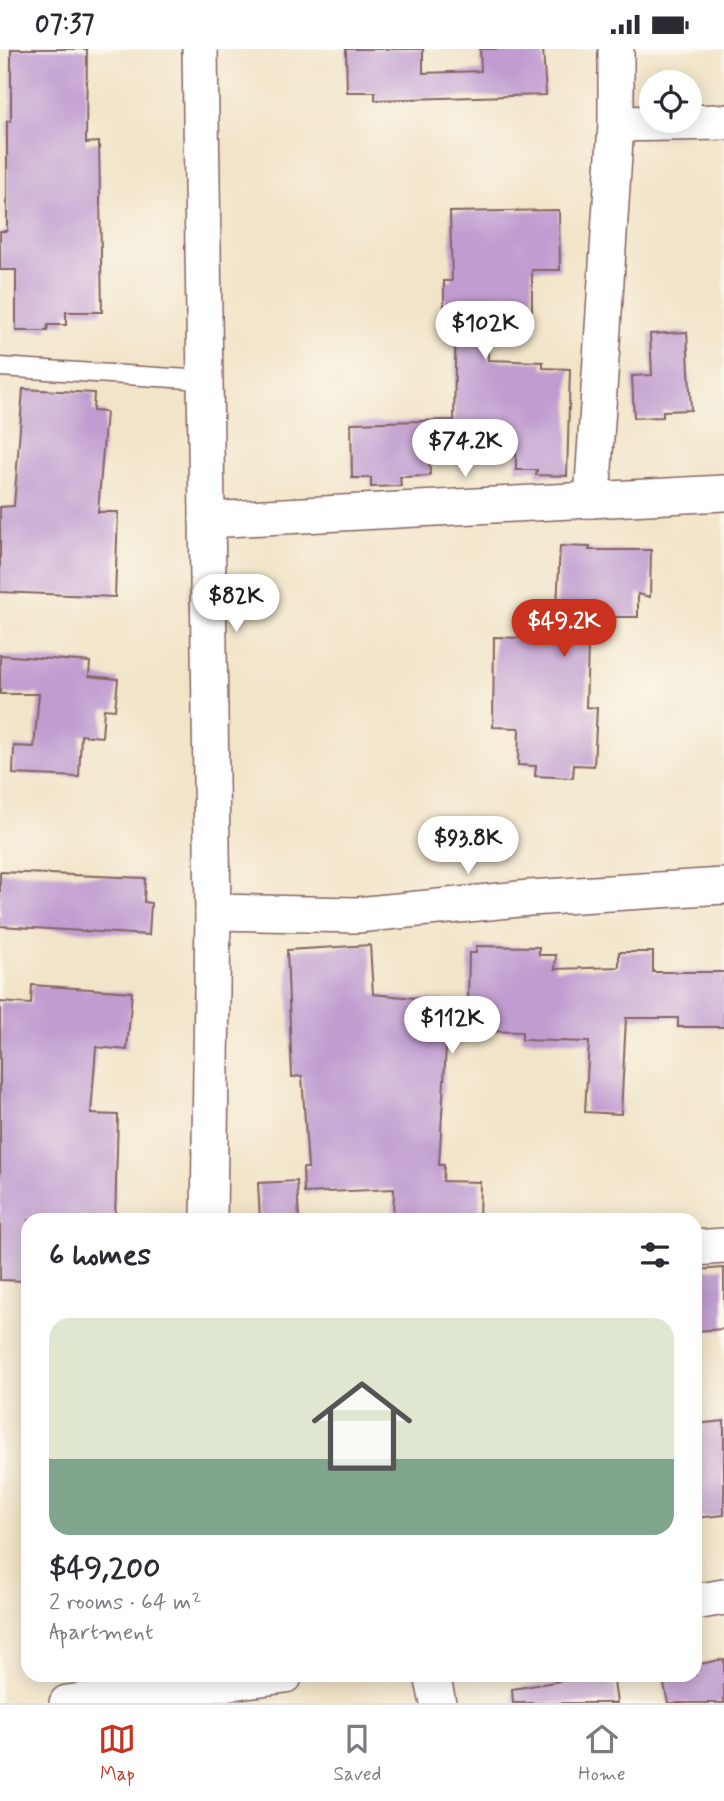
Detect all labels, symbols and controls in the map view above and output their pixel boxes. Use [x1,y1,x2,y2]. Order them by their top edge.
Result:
text: 07:37 [35,8,94,42]
map controls [639,70,702,133]
button: locate [639,70,702,133]
pin: $102K [436,301,534,361]
text: $102K [452,309,518,339]
pin: $74.2K [408,419,522,479]
text: $74.2K [428,427,502,457]
pin: $82K [195,575,277,634]
text: $82K [209,582,263,612]
pin: $49.2K [507,599,621,659]
text: $49.2K [528,607,600,637]
pin: $93.8K [411,817,525,876]
text: $93.8K [434,824,502,854]
pin: $112K [403,997,501,1056]
text: $112K [420,1004,484,1034]
text: 6 homes [49,1236,151,1275]
icon: filters [636,1236,674,1274]
icon: home [299,1363,425,1489]
text: $49,200 [49,1549,160,1588]
text: 2 rooms · 64 m² [49,1588,201,1618]
text: Apartment [49,1618,154,1648]
tab: Map [98,1720,136,1787]
tab: Saved [333,1720,381,1787]
tab: Home [578,1720,626,1787]

